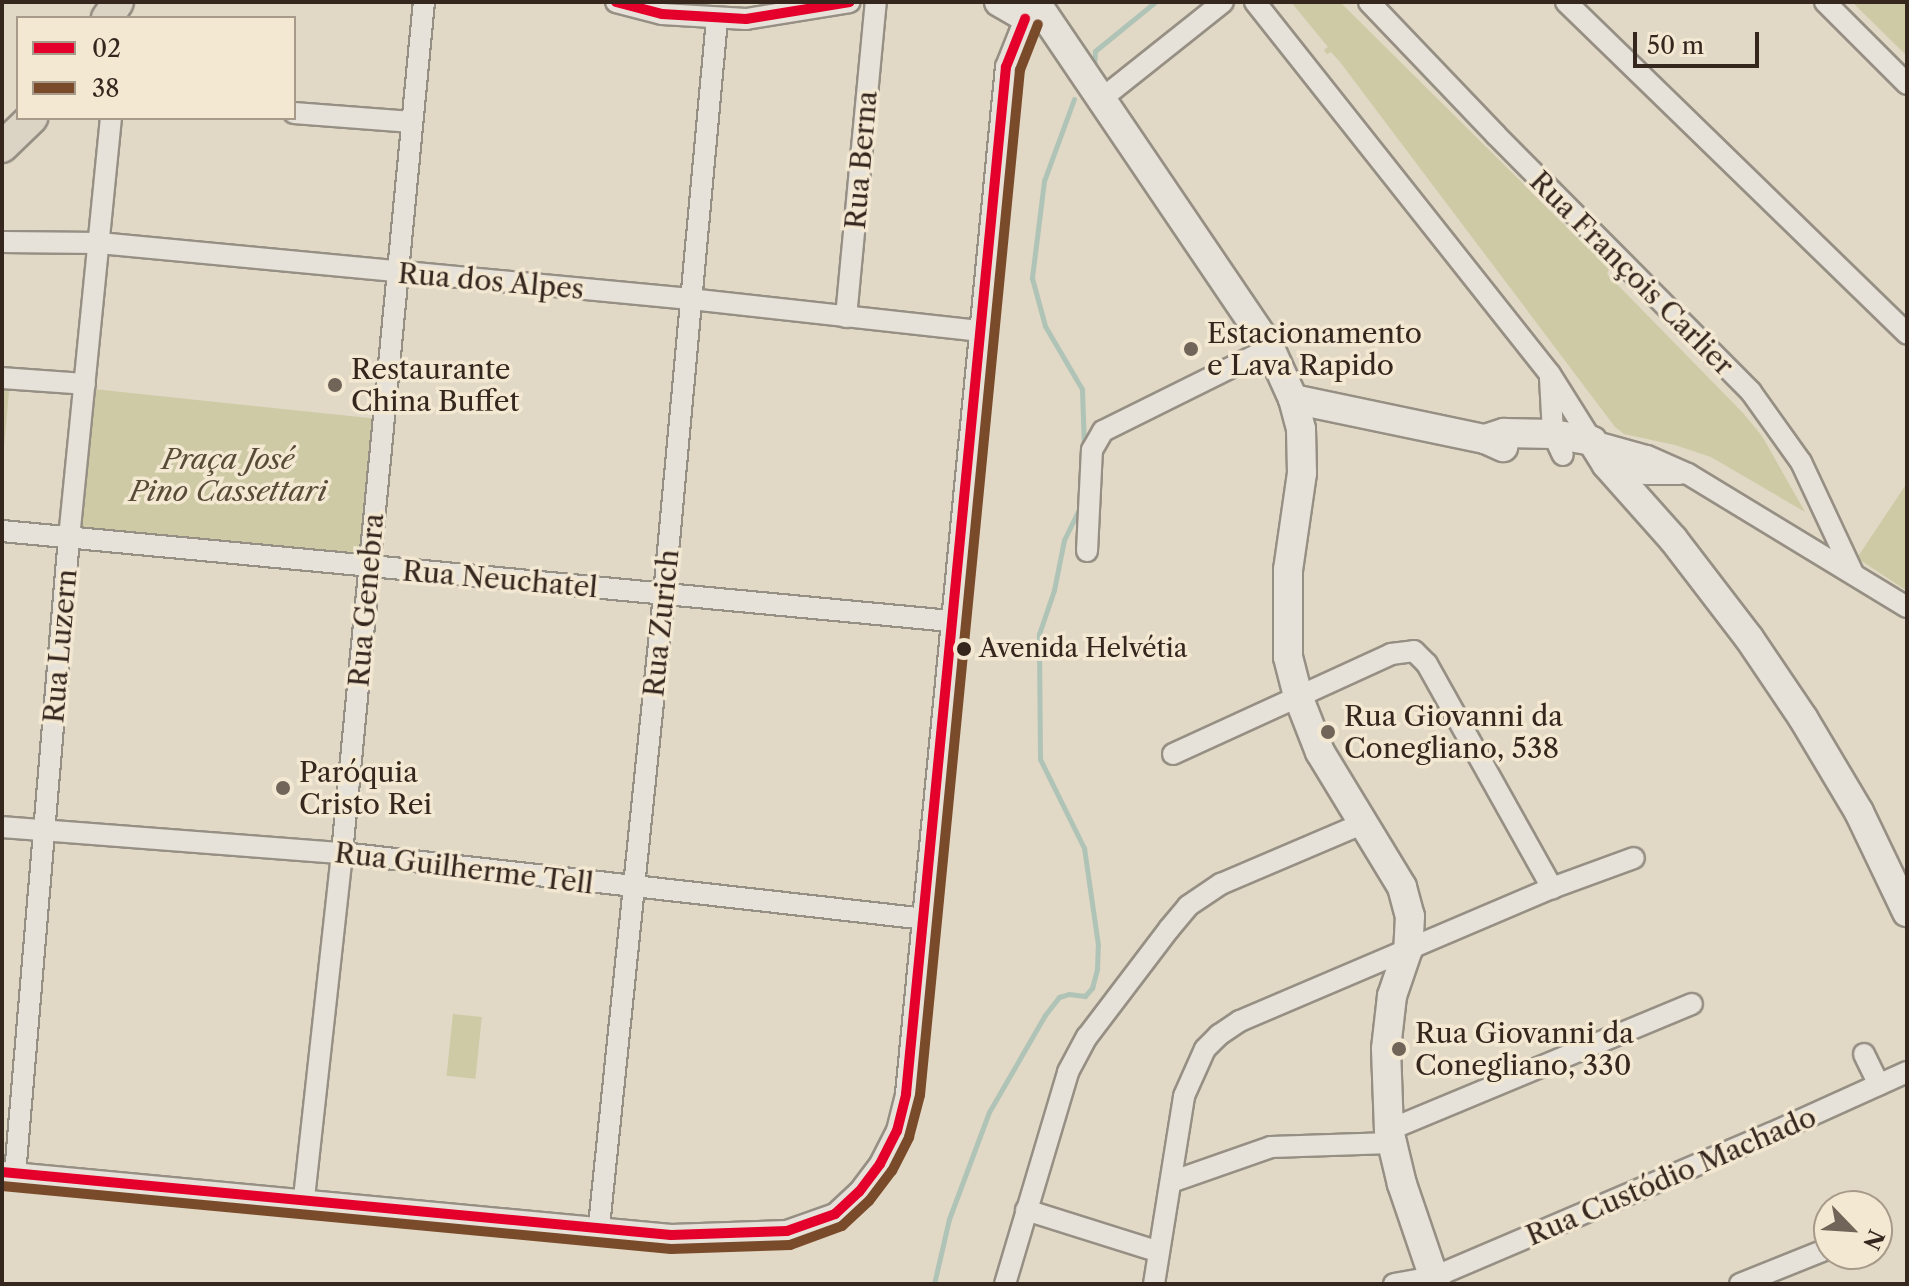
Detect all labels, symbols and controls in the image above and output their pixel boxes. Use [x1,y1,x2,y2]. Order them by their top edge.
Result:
legend [16,16,296,120]
scale bar [1637,16,1763,66]
text: 50 m [1647,31,1704,60]
text: 02 [92,34,121,63]
text: 38 [92,74,119,103]
street label: Rua Berna [838,89,884,231]
street label: Rua François Carlier [1523,164,1741,382]
street label: Rua dos Alpes [396,256,586,306]
place label: Estacionamento e Lava Rapido [1207,316,1422,382]
marker: Estacionamento e Lava Rapido [1182,340,1200,358]
place label: Restaurante China Buffet [351,352,520,418]
marker: Restaurante China Buffet [326,376,344,394]
park label: Praça José Pino Cassettari [129,442,327,508]
street label: Rua Genebra [342,512,390,688]
street label: Rua Zurich [637,547,685,699]
street label: Rua Neuchatel [401,554,599,604]
street label: Rua Luzern [37,567,83,725]
place label: Avenida Helvétia [979,633,1188,665]
marker: Avenida Helvétia [956,641,972,657]
place label: Rua Giovanni da Conegliano, 538 [1344,699,1563,765]
marker: Rua Giovanni da Conegliano, 538 [1319,723,1337,741]
place label: Paróquia Cristo Rei [299,755,432,821]
marker: Paróquia Cristo Rei [274,779,292,797]
street label: Rua Guilherme Tell [332,835,596,901]
place label: Rua Giovanni da Conegliano, 330 [1415,1016,1634,1082]
marker: Rua Giovanni da Conegliano, 330 [1390,1040,1408,1058]
street label: Rua Custódio Machado [1521,1100,1821,1252]
north arrow [1813,1190,1893,1270]
text: N [1857,1225,1890,1254]

